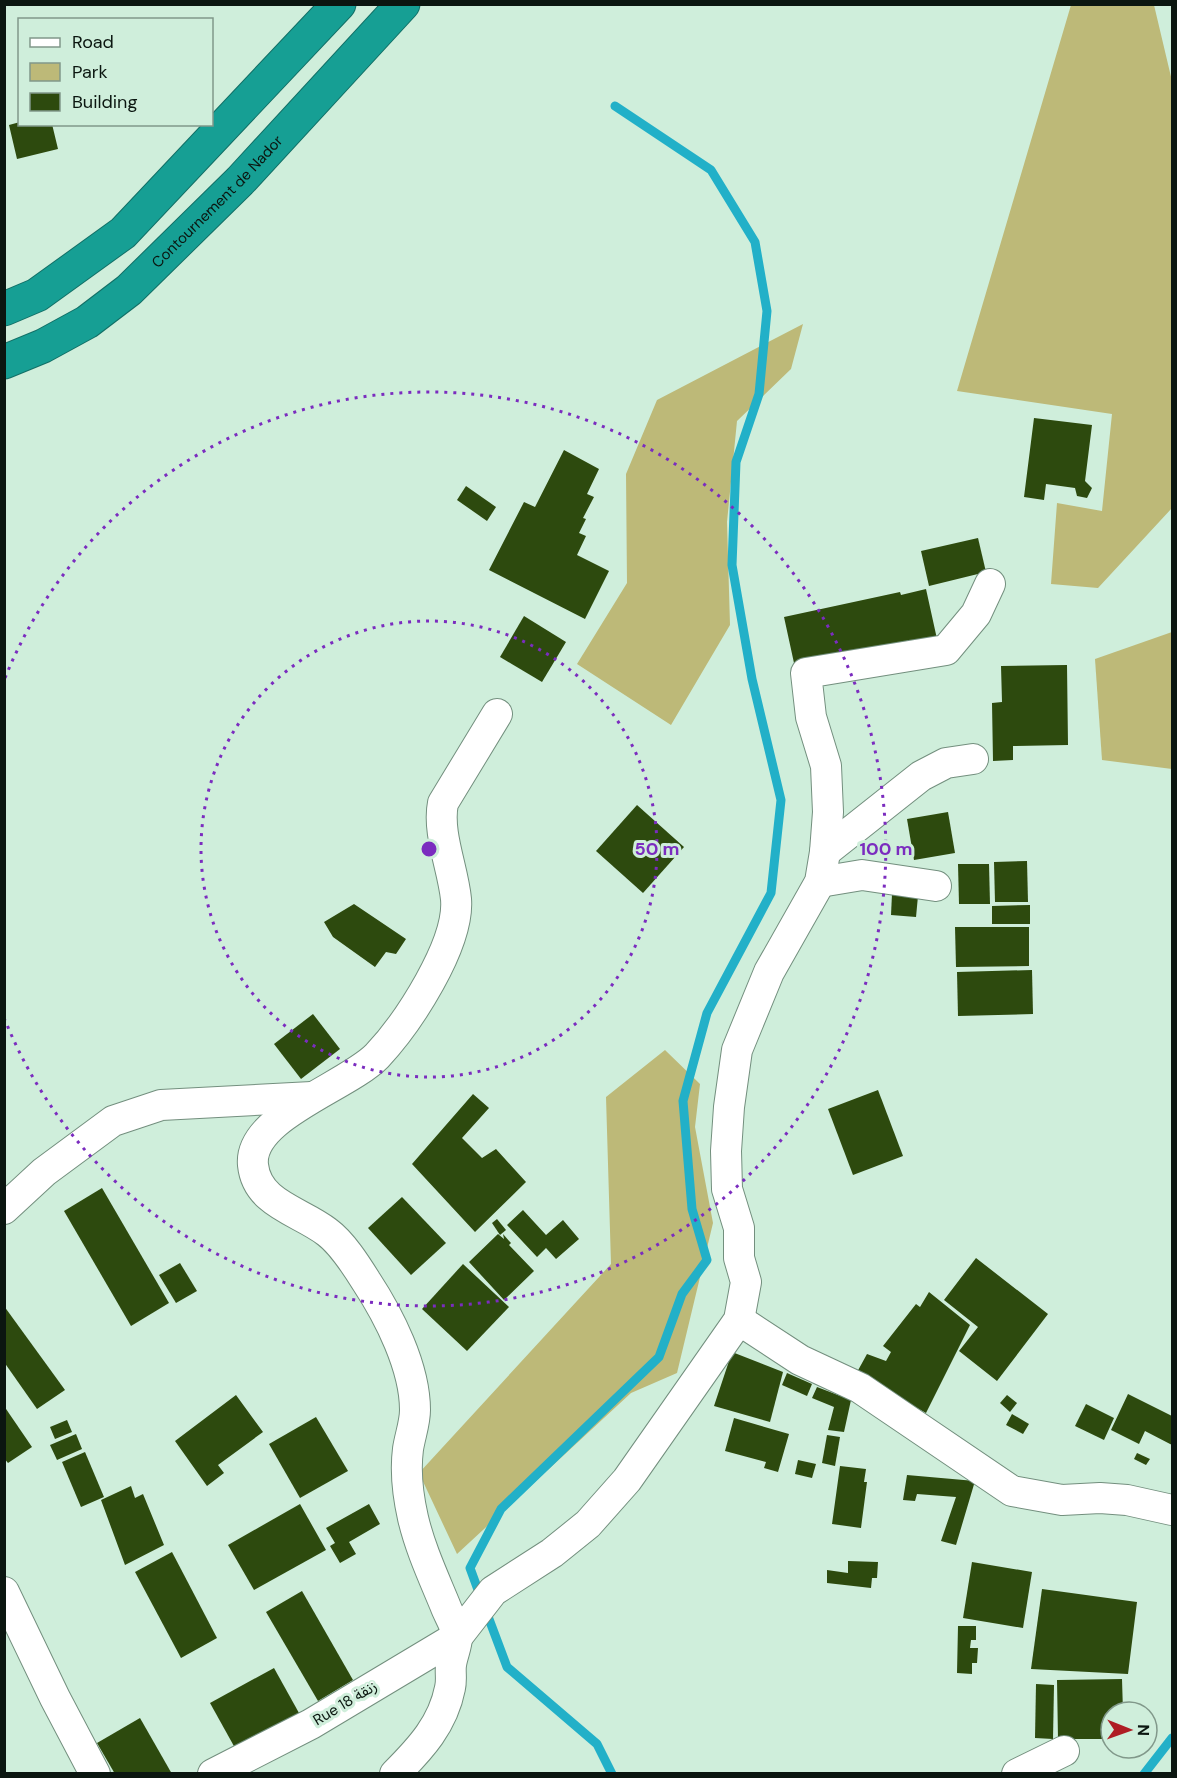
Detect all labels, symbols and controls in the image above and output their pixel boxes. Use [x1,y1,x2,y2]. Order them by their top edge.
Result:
legend [18,18,213,126]
text: Road [72,30,114,54]
text: Park [72,60,108,84]
text: Building [72,90,137,114]
street label: Contournement de Nador [147,131,288,272]
text: 50 m [634,837,680,861]
text: 100 m [859,837,913,861]
centre of rings [419,839,439,859]
street label: Rue 18 زنقة [309,1676,381,1730]
north arrow [1099,1700,1159,1760]
text: N [1133,1724,1154,1736]

